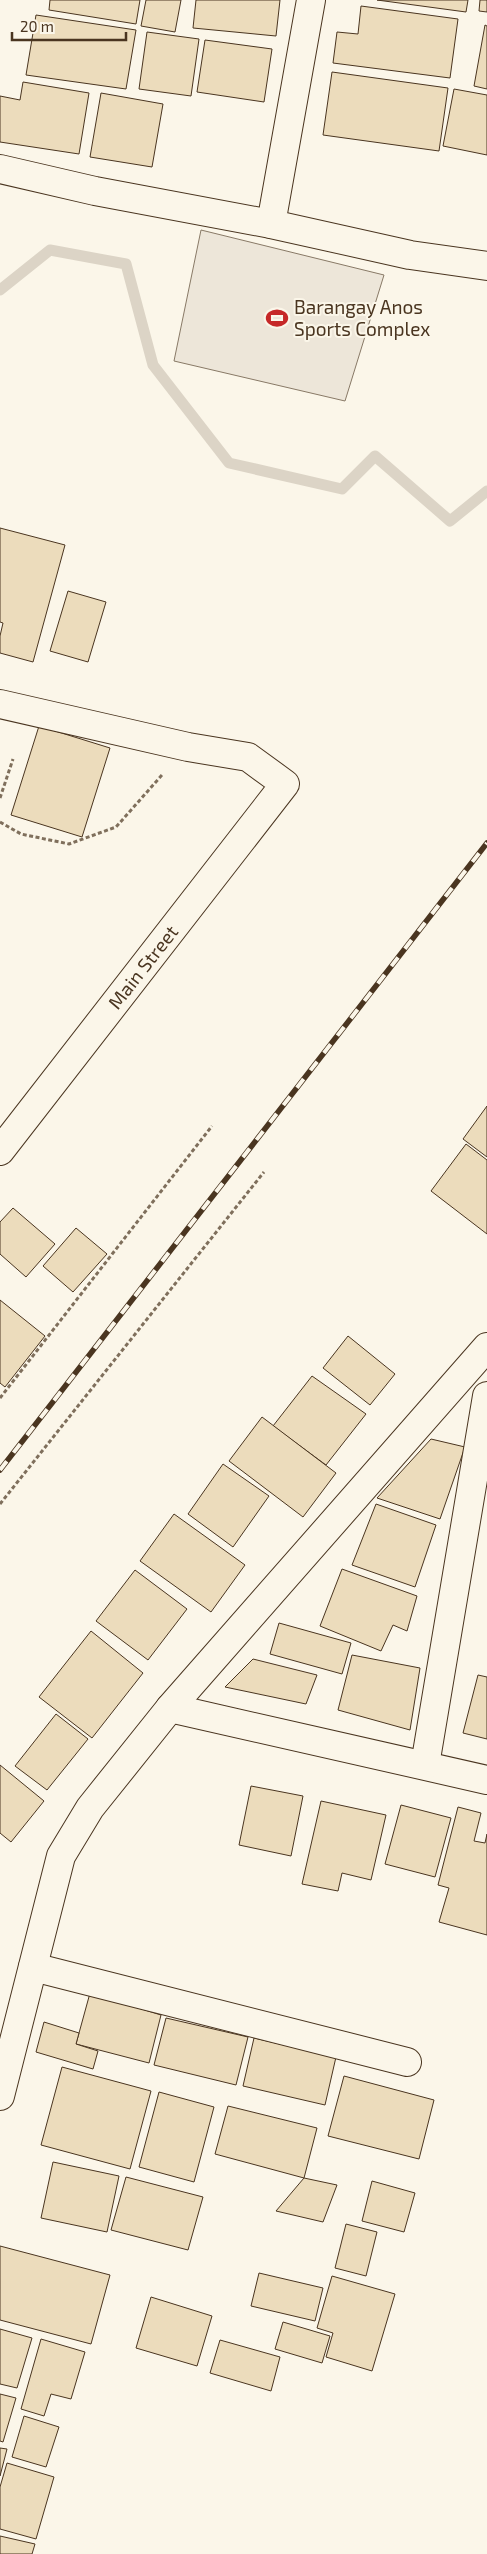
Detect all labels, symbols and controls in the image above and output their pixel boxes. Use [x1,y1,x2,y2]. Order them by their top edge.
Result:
scale bar [12,10,126,42]
text: 20 m [20,17,54,35]
place label: Barangay Anos Sports Complex [294,295,430,340]
sports icon: Barangay Anos Sports Complex [264,305,290,331]
street label: Main Street [103,920,182,1013]

